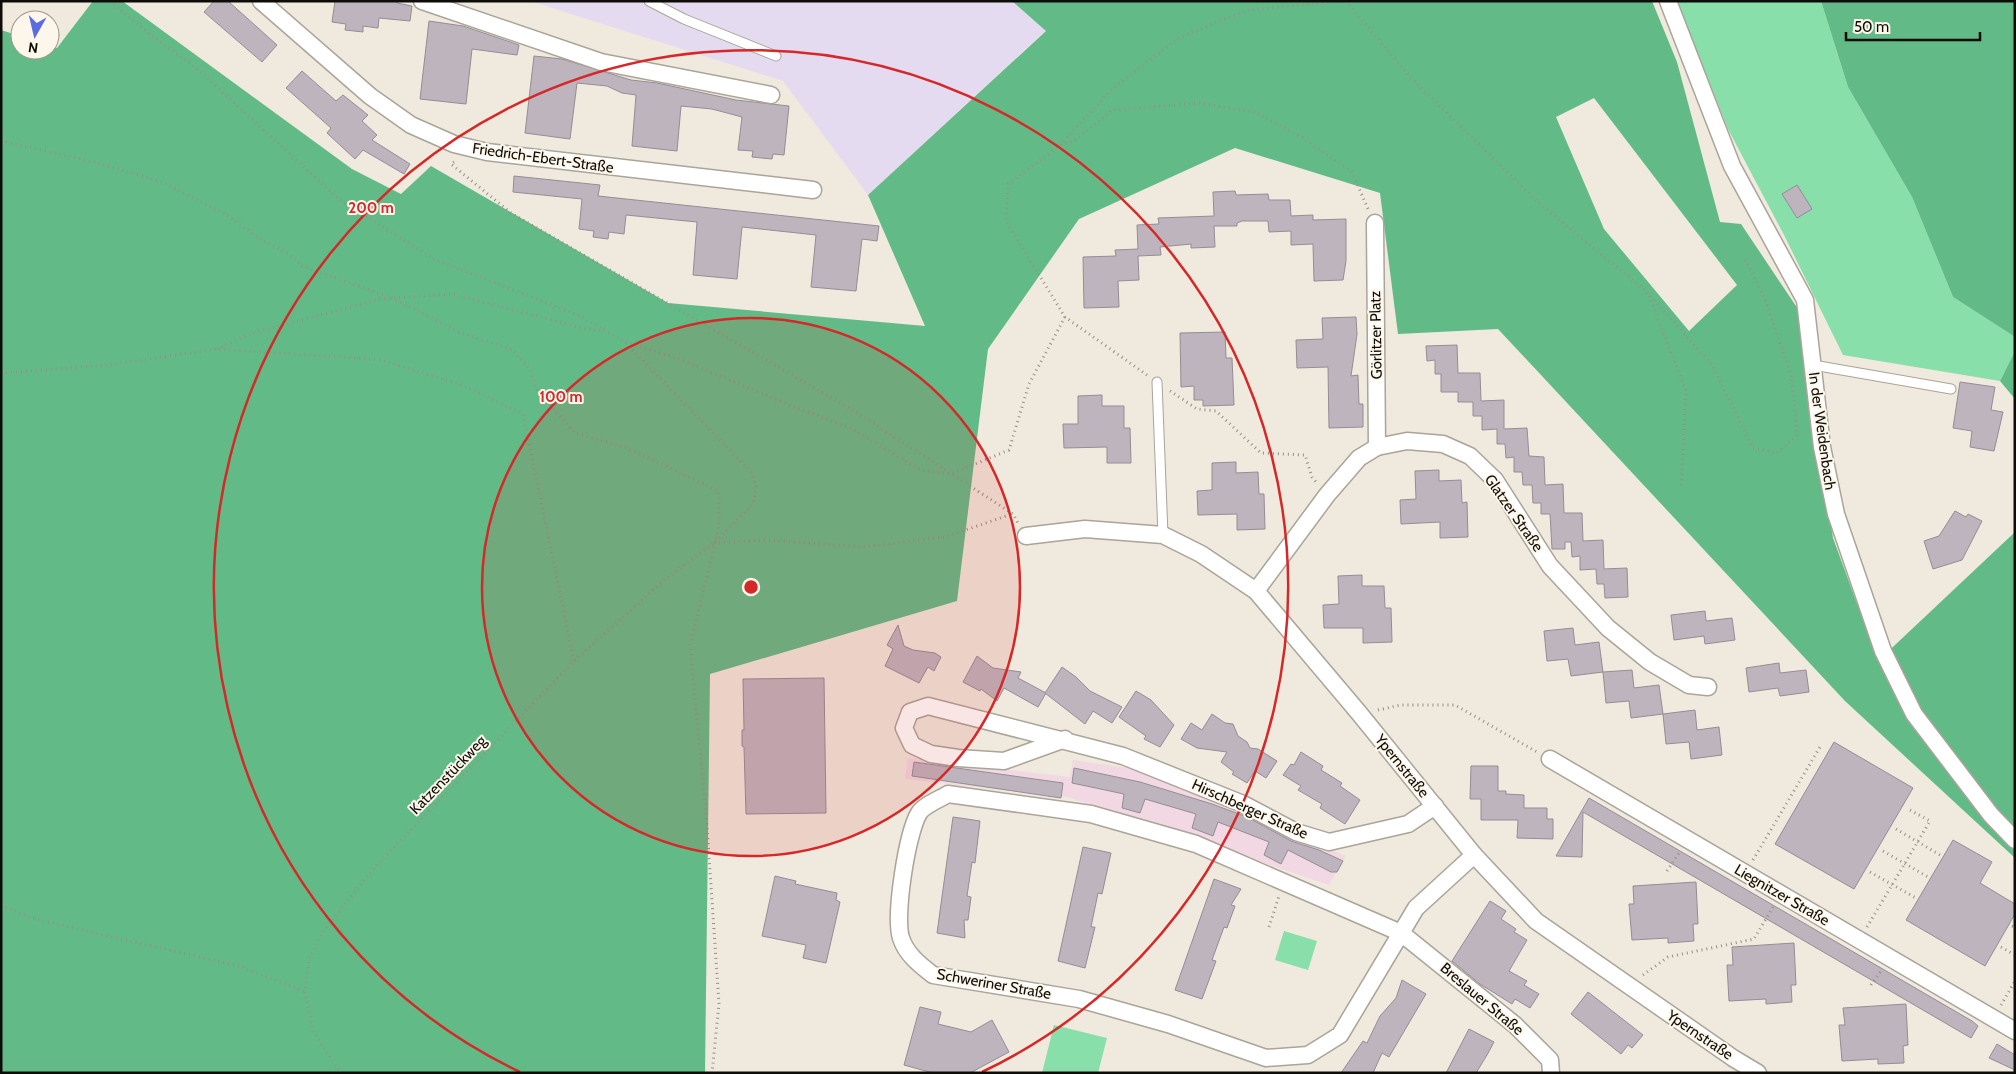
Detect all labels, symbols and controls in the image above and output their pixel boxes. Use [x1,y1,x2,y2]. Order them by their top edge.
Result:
north arrow [10,10,60,60]
scale bar [1846,10,1980,42]
text: 50 m [1854,18,1889,36]
text: N [27,38,39,57]
street label: Friedrich-Ebert-Straße [471,139,615,177]
text: 200 m [348,199,394,217]
street label: Görlitzer Platz [1366,291,1386,379]
street label: In der Weidenbach [1805,371,1839,491]
text: 100 m [539,388,583,406]
street label: Glatzer Straße [1481,471,1547,555]
centre of rings [742,578,760,596]
street label: Ypernstraße [1370,730,1433,801]
street label: Katzenstückweg [406,732,490,818]
street label: Hirschberger Straße [1189,775,1311,843]
street label: Liegnitzer Straße [1731,860,1833,930]
street label: Breslauer Straße [1437,959,1528,1039]
street label: Schweriner Straße [935,965,1053,1003]
street label: Ypernstraße [1663,1006,1737,1064]

